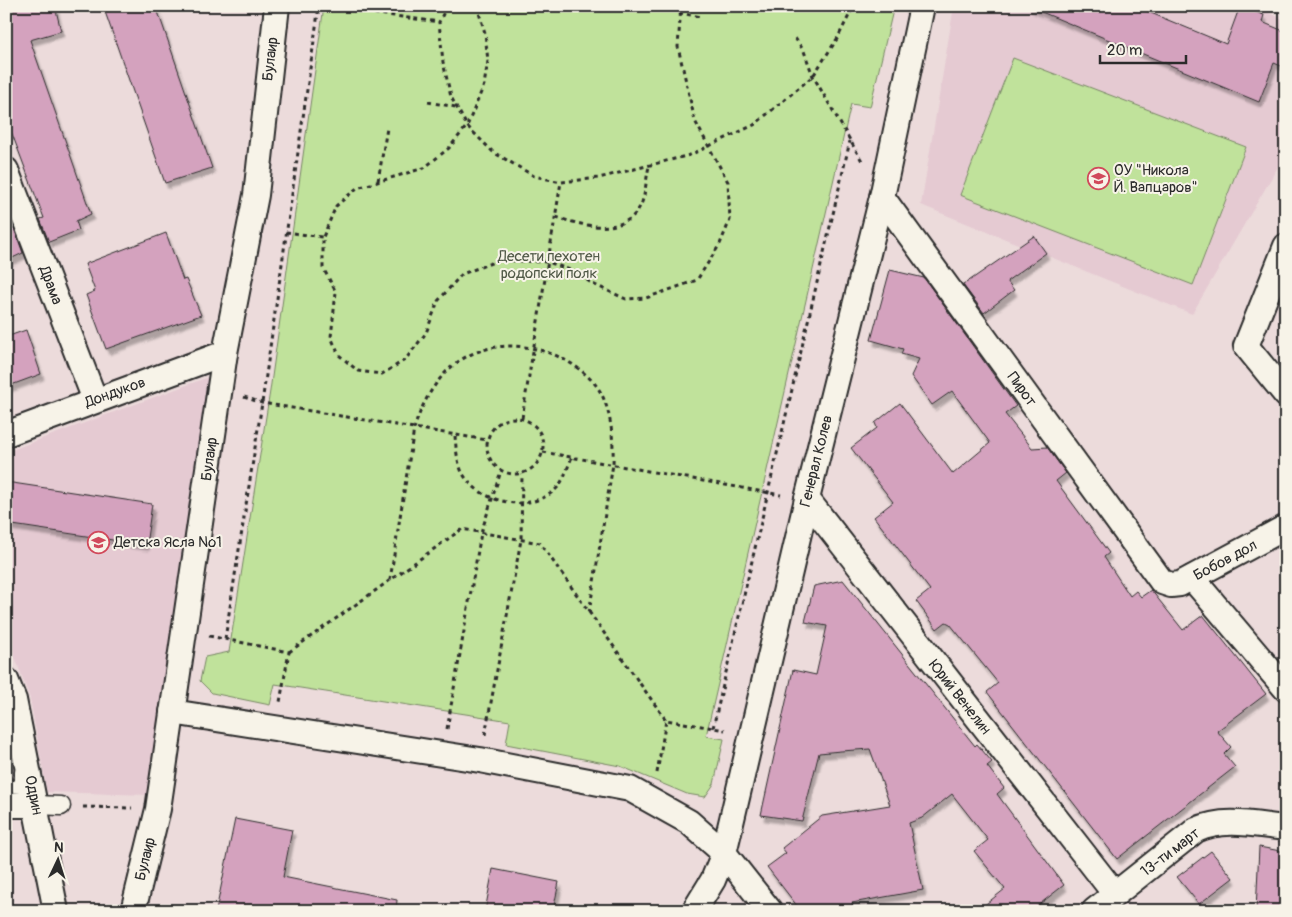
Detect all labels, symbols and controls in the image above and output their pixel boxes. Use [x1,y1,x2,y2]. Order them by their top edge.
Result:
scale bar [1100,32,1186,64]
street label: Булаир [258,36,283,82]
text: 20 m [1107,41,1142,60]
place label: ОУ "Никола Й. Вапцаров" [1114,161,1198,197]
school or university icon: ОУ "Никола Й. Вапцаров" [1086,167,1110,191]
park label: Десети пехотен родопски полк [497,247,600,283]
street label: Драма [34,262,67,307]
street label: Пирот [1003,368,1041,411]
street label: Дондуков [81,373,148,413]
street label: Генерал Колев [796,413,837,509]
street label: Булаир [197,436,222,482]
school or university icon: Детска Ясла №1 [86,530,110,554]
place label: Детска Ясла №1 [113,533,222,552]
street label: Бобов дол [1190,536,1260,585]
street label: Юрий Венелин [924,656,995,739]
street label: Одрин [20,774,47,816]
street label: 13-ти март [1137,824,1204,881]
north arrow [32,834,82,884]
street label: Булаир [131,835,160,883]
text: N [54,839,64,856]

